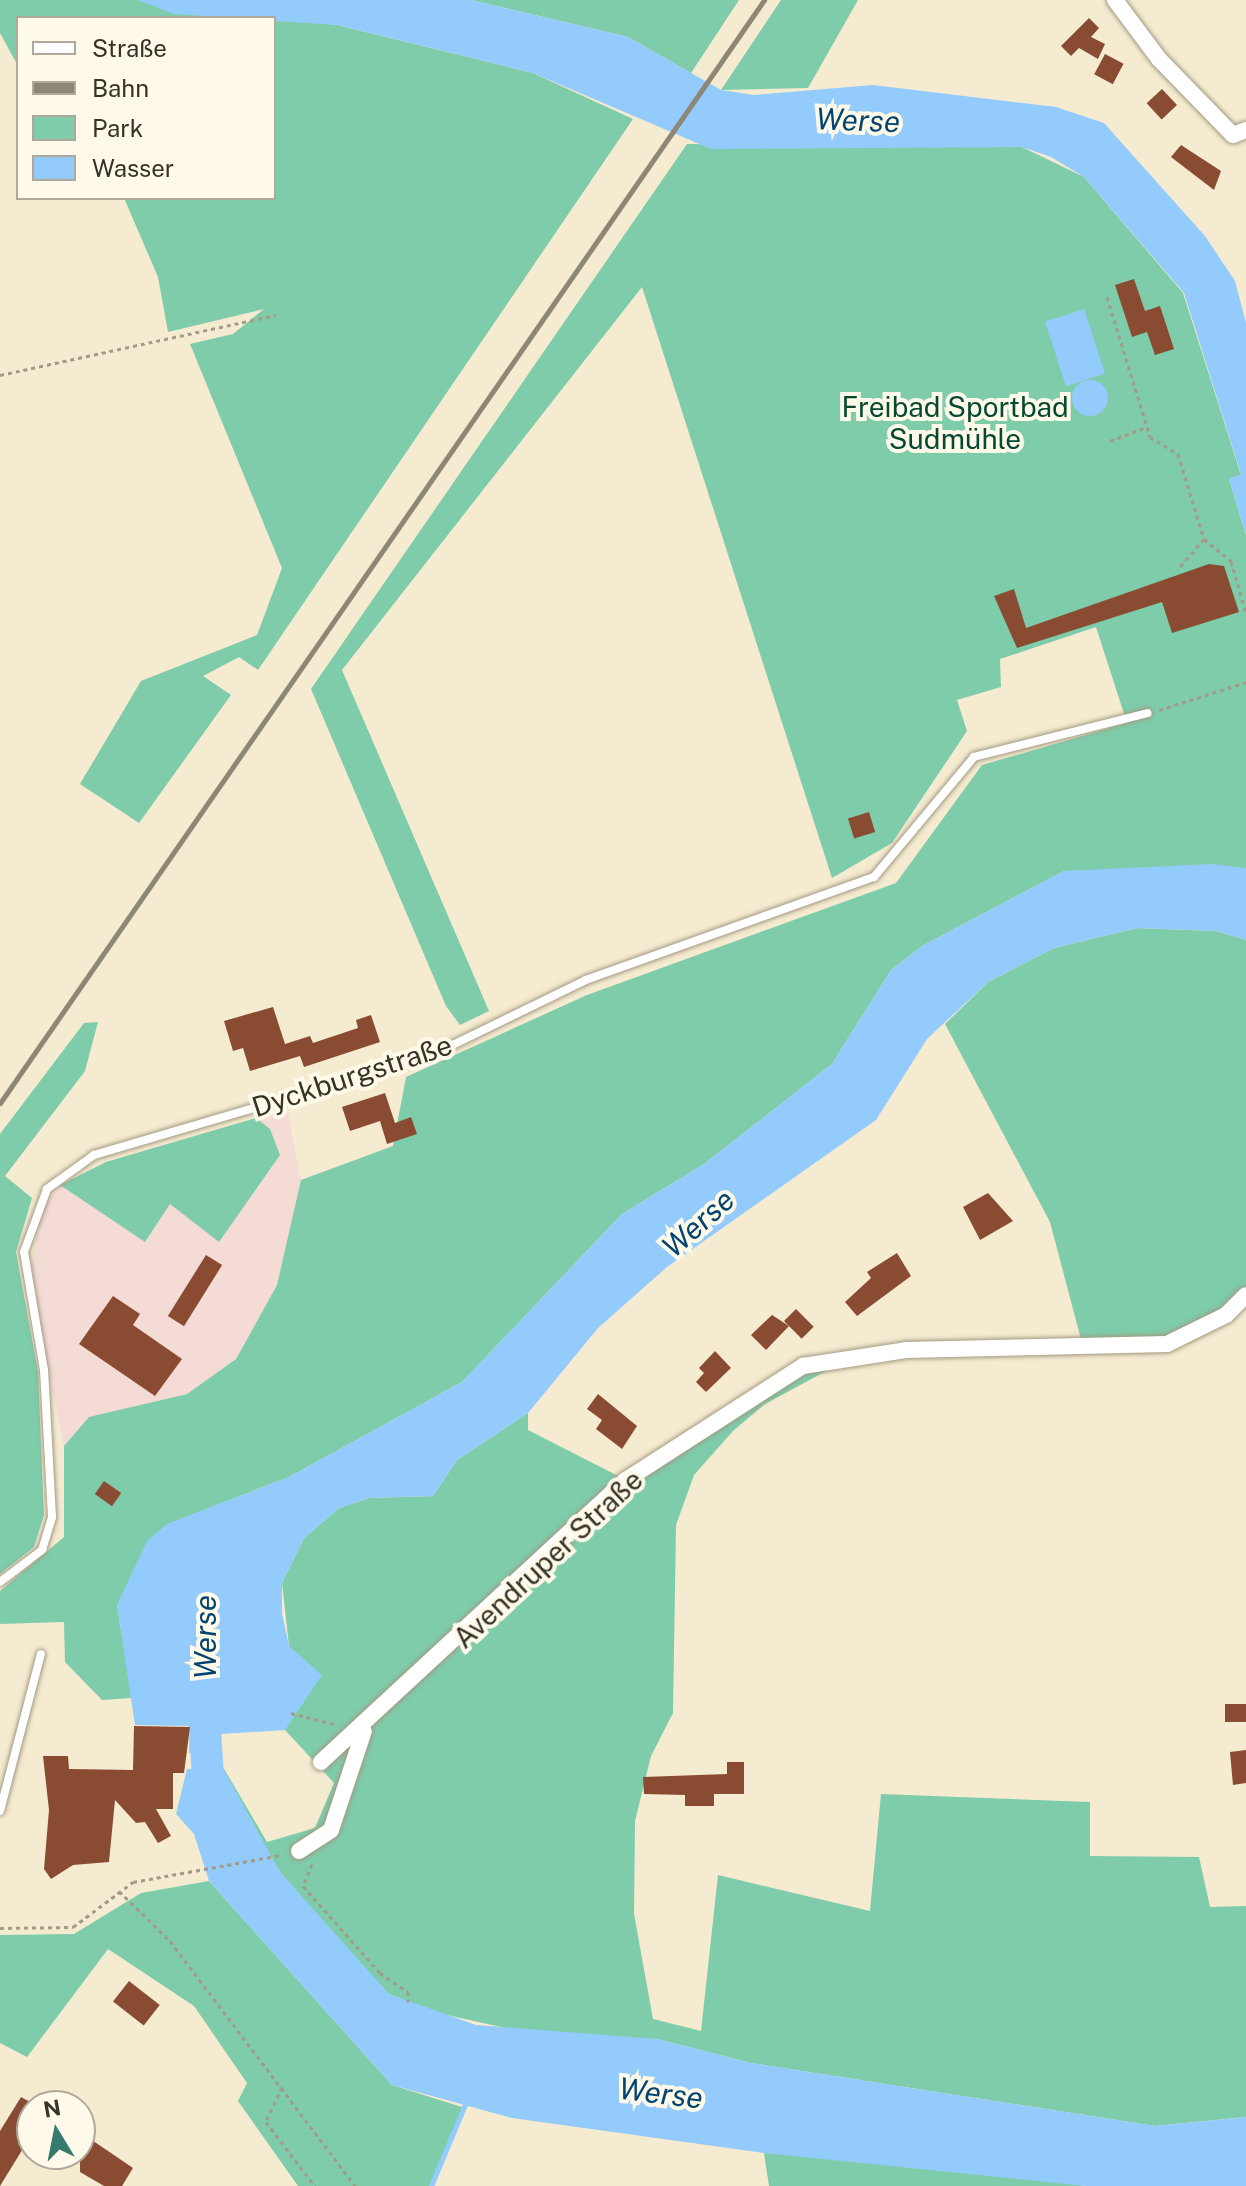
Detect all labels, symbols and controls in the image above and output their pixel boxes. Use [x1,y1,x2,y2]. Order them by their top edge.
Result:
legend [16,16,276,200]
text: Straße [92,34,167,62]
text: Bahn [92,74,149,102]
water label: Werse [815,101,901,139]
text: Park [92,114,143,142]
text: Wasser [92,154,174,182]
park label: Freibad Sportbad Sudmühle [841,390,1069,456]
street label: Dyckburgstraße [248,1028,456,1124]
water label: Werse [655,1181,741,1265]
street label: Avendruper Straße [447,1463,649,1655]
water label: Werse [187,1595,223,1679]
water label: Werse [617,2070,705,2116]
north arrow [16,2090,96,2170]
text: N [41,2094,63,2123]

